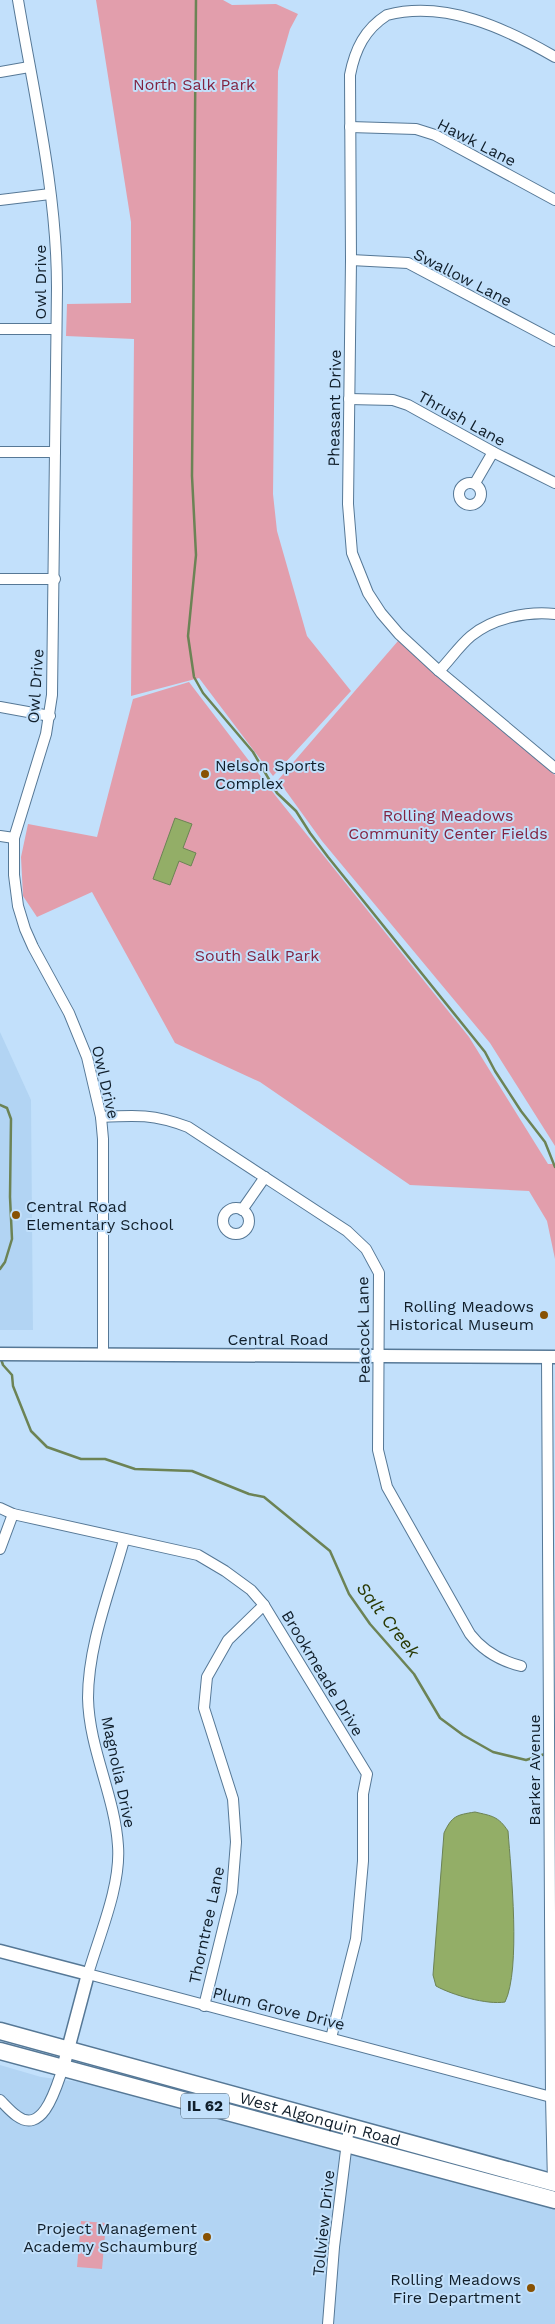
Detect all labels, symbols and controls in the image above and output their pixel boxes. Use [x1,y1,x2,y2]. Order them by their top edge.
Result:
park label: North Salk Park [133,75,255,94]
street label: Hawk Lane [434,114,519,170]
street label: Swallow Lane [410,244,515,310]
street label: Owl Drive [31,245,50,319]
street label: Pheasant Drive [324,349,345,467]
street label: Thrush Lane [415,387,509,450]
street label: Owl Drive [23,648,48,724]
place label: Nelson Sports Complex [215,756,325,793]
marker: Nelson Sports Complex [199,768,211,780]
park label: Rolling Meadows Community Center Fields [348,806,548,843]
park label: South Salk Park [195,946,319,965]
street label: Owl Drive [88,1044,123,1121]
place label: Central Road Elementary School [26,1197,174,1234]
marker: Central Road Elementary School [10,1209,22,1221]
street label: Peacock Lane [353,1276,374,1384]
place label: Rolling Meadows Historical Museum [388,1297,534,1334]
marker: Rolling Meadows Historical Museum [538,1309,550,1321]
street label: Central Road [228,1330,328,1349]
water label: Salt Creek [352,1578,425,1663]
street label: Brookmeade Drive [278,1607,368,1739]
street label: Barker Avenue [525,1714,544,1826]
street label: Magnolia Drive [97,1715,140,1830]
street label: Thorntree Lane [185,1865,228,1986]
street label: Plum Grove Drive [211,1983,347,2034]
street label: West Algonquin Road [237,2088,403,2150]
road number: IL 62 [181,2094,229,2118]
street label: Tollview Drive [308,2169,339,2277]
place label: Project Management Academy Schaumburg [23,2219,197,2256]
marker: Project Management Academy Schaumburg [201,2231,213,2243]
place label: Rolling Meadows Fire Department [390,2270,521,2307]
marker: Rolling Meadows Fire Department [525,2282,537,2294]

